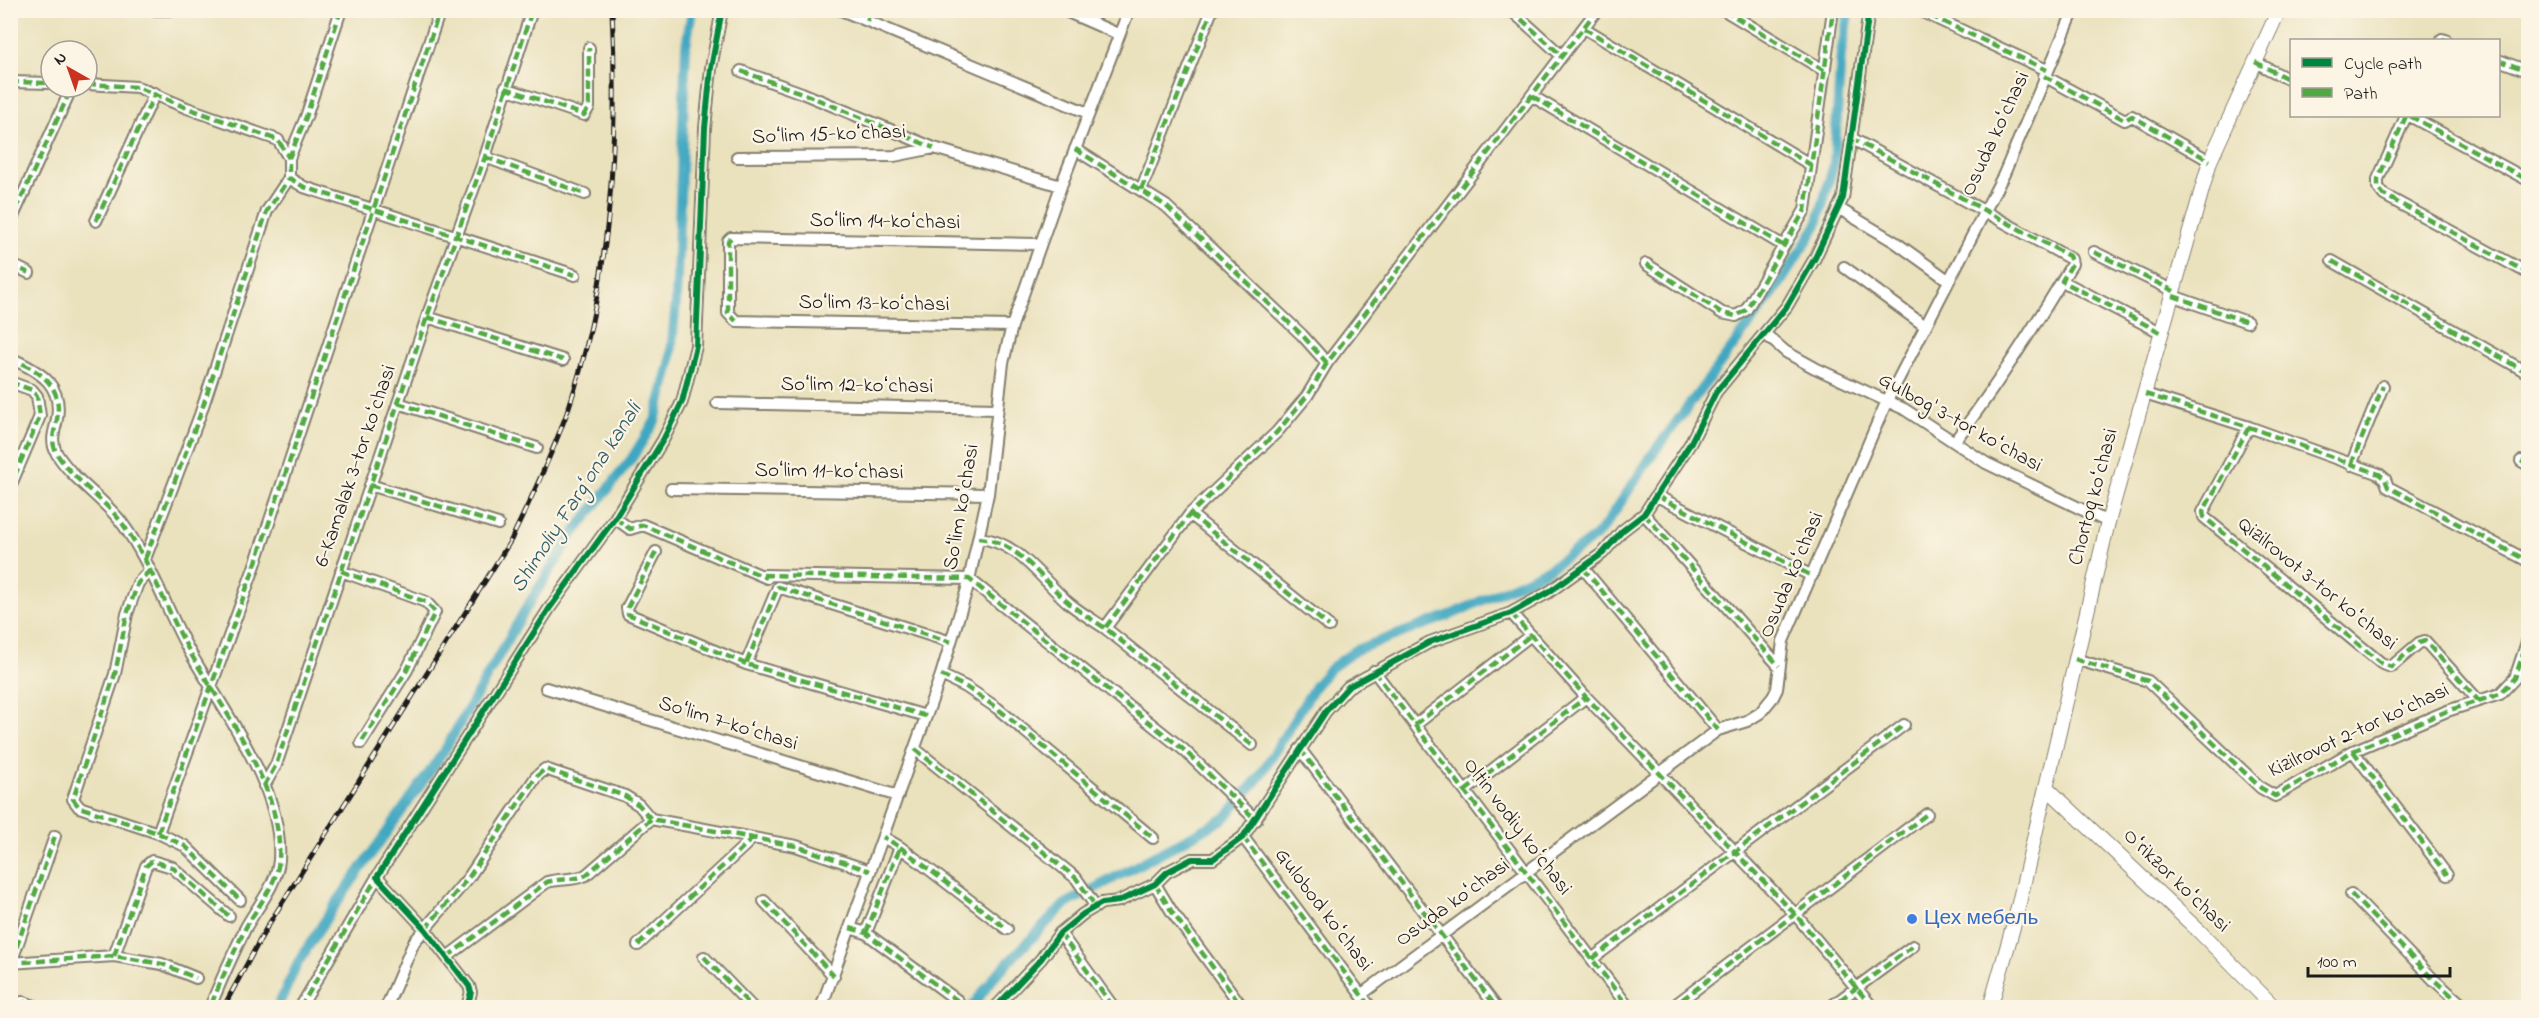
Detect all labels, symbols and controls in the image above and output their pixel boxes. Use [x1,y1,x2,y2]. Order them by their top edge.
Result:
north arrow [39,39,99,99]
legend [2290,39,2500,117]
text: N [49,46,73,72]
text: Cycle path [2344,52,2422,78]
street label: Osuda koʻchasi [1954,67,2038,201]
text: Path [2344,82,2378,108]
street label: Soʻlim 15-koʻchasi [751,117,907,153]
street label: Soʻlim 14-koʻchasi [809,206,961,238]
street label: Soʻlim 13-koʻchasi [798,288,950,320]
street label: 6-Kamalak 3-tor koʻchasi [307,361,405,571]
street label: Gulbog' 3-tor koʻchasi [1871,365,2048,482]
street label: Soʻlim 12-koʻchasi [780,370,934,402]
water label: Shimoliy Fargʻona kanali [503,395,652,599]
street label: Chortoq koʻchasi [2061,425,2127,569]
street label: Soʻlim koʻchasi [936,441,988,573]
street label: Soʻlim 11-koʻchasi [754,456,904,488]
street label: Osuda koʻchasi [1752,507,1832,643]
street label: Qizilrovot 3-tor koʻchasi [2230,510,2404,658]
street label: Kizilrovot 2-tor koʻchasi [2263,676,2455,786]
street label: Soʻlim 7-koʻchasi [655,689,801,759]
street label: Oltin vodiy koʻchasi [1454,752,1579,903]
street label: Oʻrikzor koʻchasi [2115,822,2237,940]
street label: Gulobod koʻchasi [1267,842,1379,978]
street label: Osuda koʻchasi [1390,851,1516,955]
place label: Цех мебель [1924,904,2038,934]
marker: Цех мебель [1905,912,1919,926]
scale bar [2308,940,2450,978]
text: 100 m [2317,950,2357,976]

